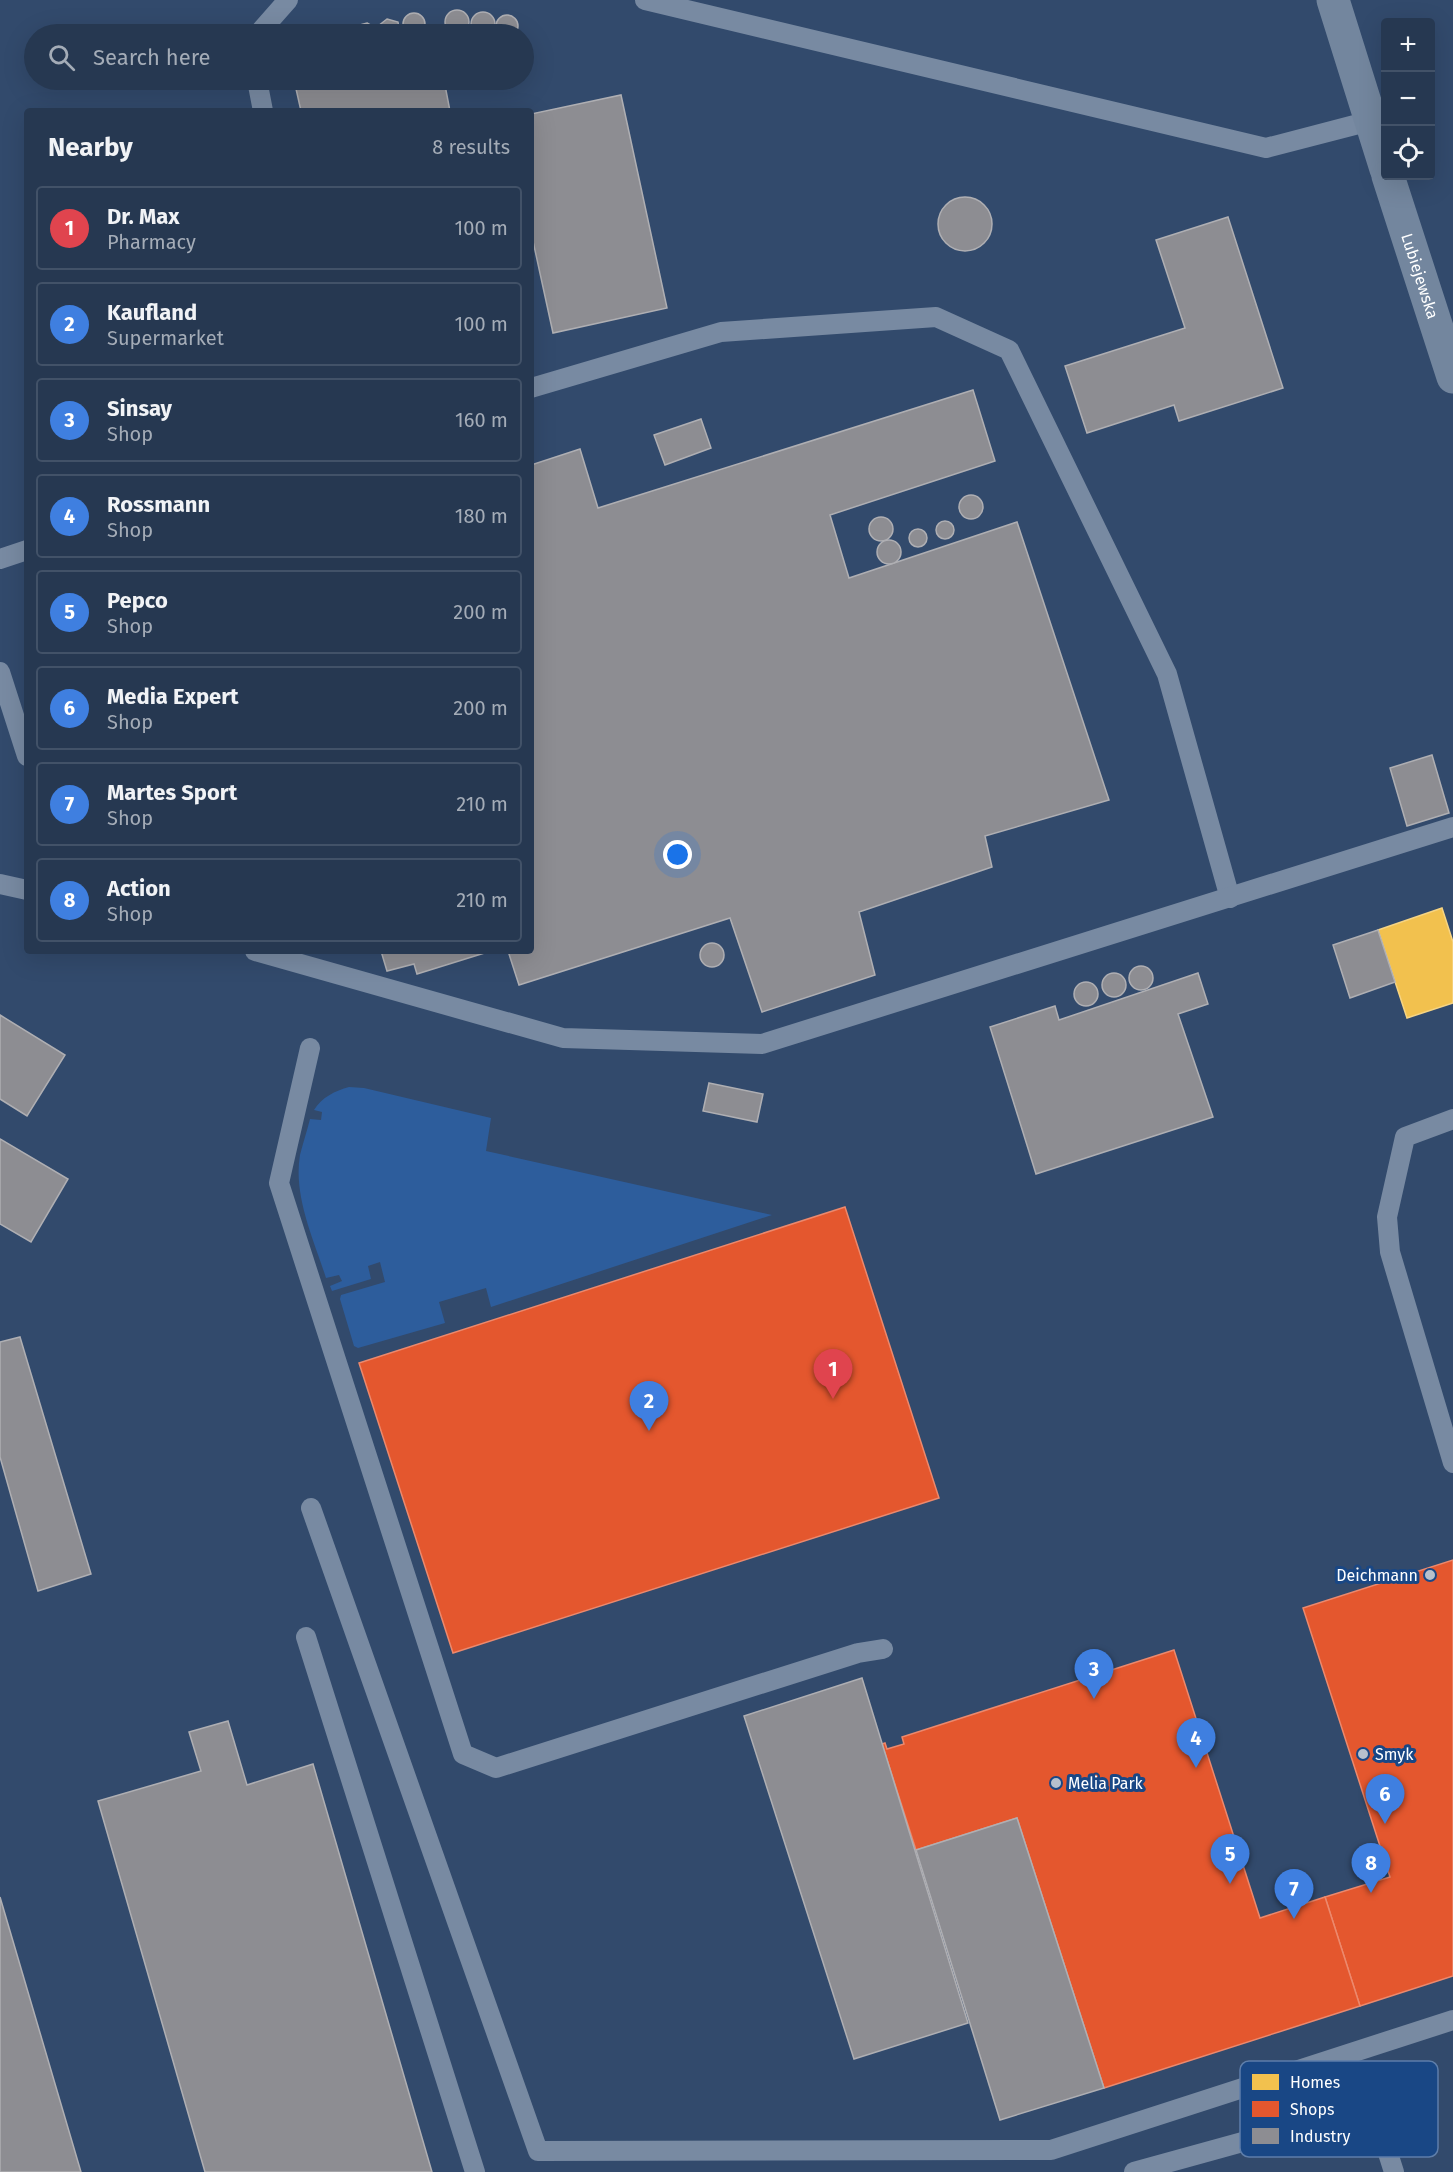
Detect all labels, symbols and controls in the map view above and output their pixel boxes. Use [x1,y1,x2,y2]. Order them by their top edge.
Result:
map controls [1381,18,1435,180]
button: + [1381,18,1435,72]
search box [24,24,534,90]
icon: search [45,41,78,74]
text: Search here [93,44,211,71]
button: − [1381,72,1435,126]
button: locate [1381,126,1435,180]
text: Nearby [48,132,133,163]
text: 8 results [432,135,510,159]
text: Dr. Max [107,203,180,230]
text: 1 [65,216,74,240]
text: 100 m [455,216,508,240]
text: Pharmacy [107,230,196,254]
street label: Lubiejewska [1398,231,1443,321]
text: Kaufland [107,299,197,326]
text: 2 [64,312,75,336]
text: 100 m [455,312,508,336]
text: Supermarket [107,326,224,350]
text: Sinsay [107,395,172,422]
text: 3 [64,408,75,432]
text: 160 m [455,408,508,432]
text: Shop [107,422,153,446]
text: Rossmann [107,491,210,518]
text: 4 [64,504,75,528]
text: 180 m [455,504,508,528]
text: Shop [107,518,153,542]
text: Pepco [107,587,168,614]
text: 5 [64,600,75,624]
text: 200 m [453,600,508,624]
text: Shop [107,614,153,638]
text: Media Expert [107,683,239,710]
text: 6 [64,696,75,720]
text: 200 m [453,696,508,720]
text: Shop [107,710,153,734]
text: Martes Sport [107,779,237,806]
text: 7 [65,792,74,816]
text: 210 m [456,792,508,816]
text: Shop [107,806,153,830]
your location [663,840,692,869]
text: Action [107,875,171,902]
text: 8 [64,888,75,912]
text: 210 m [456,888,508,912]
text: Shop [107,902,153,926]
pin: 1 [814,1350,852,1399]
pin: 2 [630,1382,668,1431]
place label: Deichmann [1336,1566,1418,1585]
marker: Deichmann [1423,1568,1437,1582]
pin: 3 [1074,1650,1114,1699]
pin: 4 [1176,1718,1216,1768]
place label: Smyk [1375,1745,1414,1764]
marker: Smyk [1356,1747,1370,1761]
place label: Melia Park [1068,1774,1144,1793]
pin: 6 [1366,1774,1404,1824]
marker: Melia Park [1049,1776,1063,1790]
pin: 5 [1210,1834,1250,1884]
pin: 8 [1352,1844,1390,1893]
pin: 7 [1274,1870,1314,1919]
legend [1240,2061,1438,2157]
text: Homes [1290,2073,1340,2092]
text: Shops [1290,2100,1334,2119]
text: Industry [1290,2127,1350,2146]

